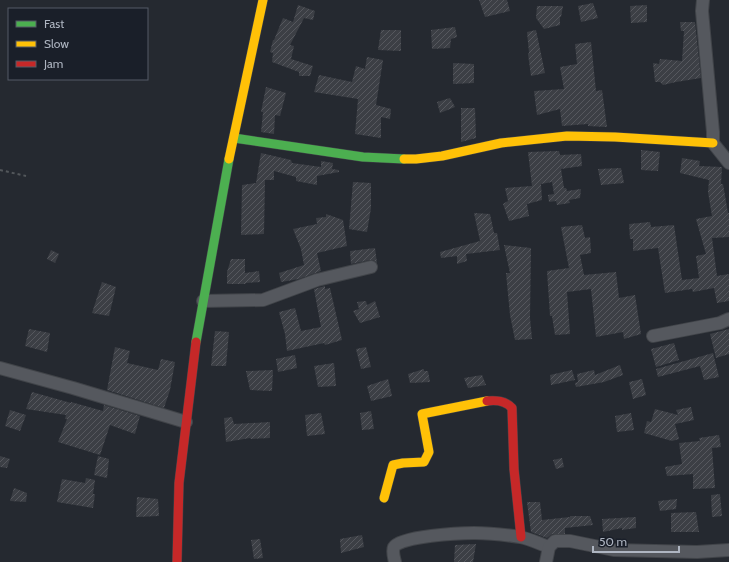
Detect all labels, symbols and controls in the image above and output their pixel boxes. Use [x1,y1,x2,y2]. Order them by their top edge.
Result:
legend [8,8,148,80]
text: Fast [44,16,64,31]
text: Slow [44,36,69,51]
text: Jam [43,56,63,71]
scale bar [593,528,679,554]
text: 50 m [599,534,627,549]

